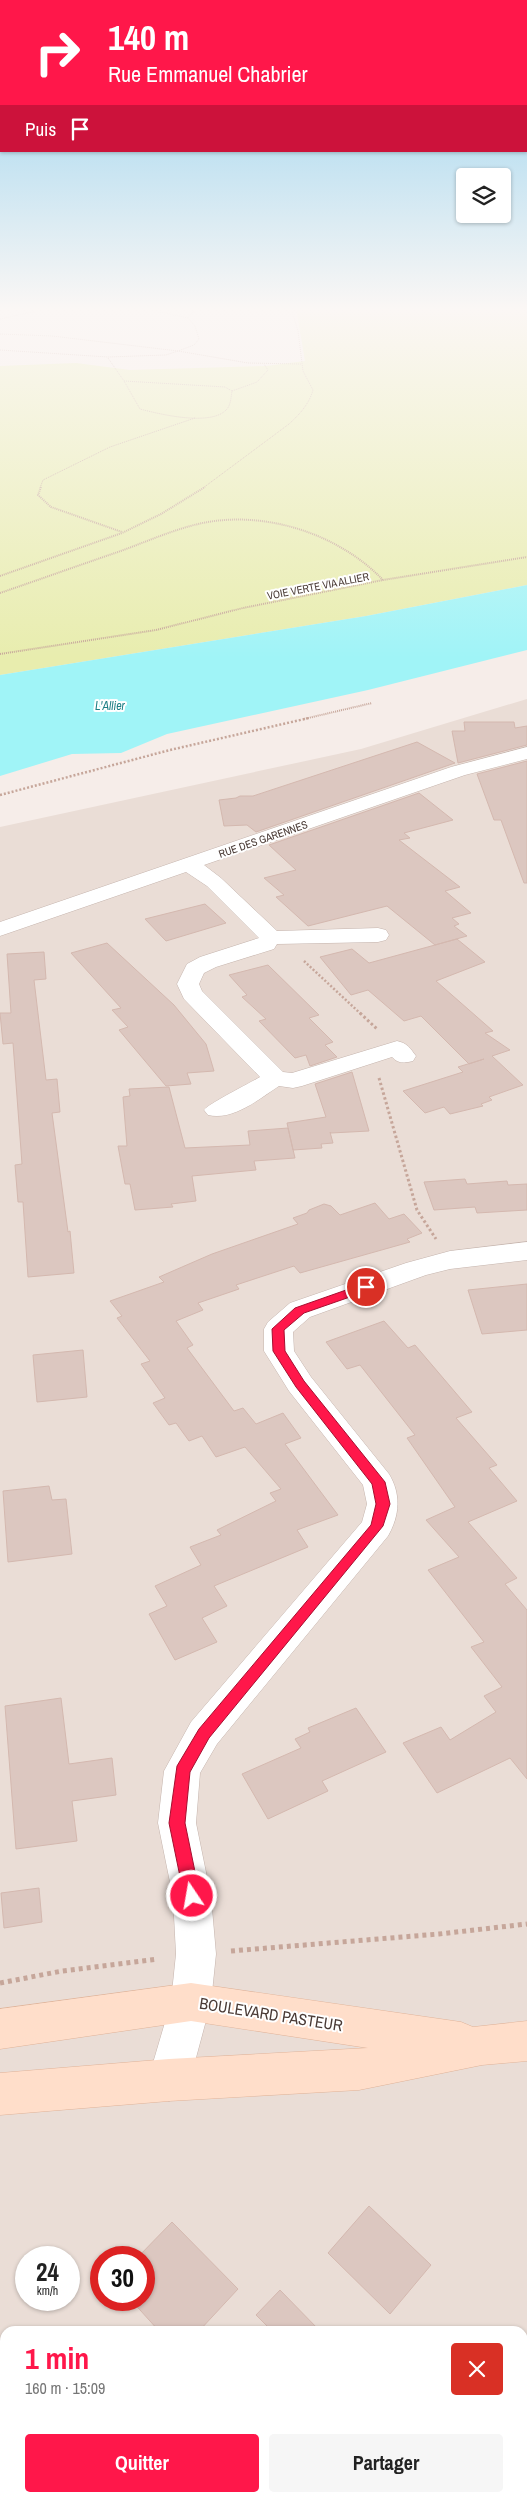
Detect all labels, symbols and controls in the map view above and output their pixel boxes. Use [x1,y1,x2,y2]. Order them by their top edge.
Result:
text: 140 m [108,14,189,61]
icon: right [25,20,90,85]
text: Rue Emmanuel Chabrier [108,59,308,89]
icon: arrive [66,115,94,143]
text: Puis [25,116,56,142]
map controls [456,168,511,223]
button: layers [456,168,511,223]
street label: VOIE VERTE VIA ALLIER [266,569,371,603]
water label: L'Allier [95,698,126,714]
street label: RUE DES GARENNES [217,817,309,861]
pin [345,1266,387,1308]
icon: arrive [352,1273,380,1301]
position arrow [165,1869,217,1921]
street label: BOULEVARD PASTEUR [198,1992,345,2036]
speed limit sign: 30 [90,2246,155,2311]
text: 24 [36,2255,59,2289]
text: km/h [37,2283,58,2299]
text: 1 min [25,2338,89,2378]
button: close [451,2343,503,2395]
text: 160 m · 15:09 [25,2377,105,2399]
button: Quitter [25,2434,259,2492]
button: Partager [269,2434,503,2492]

